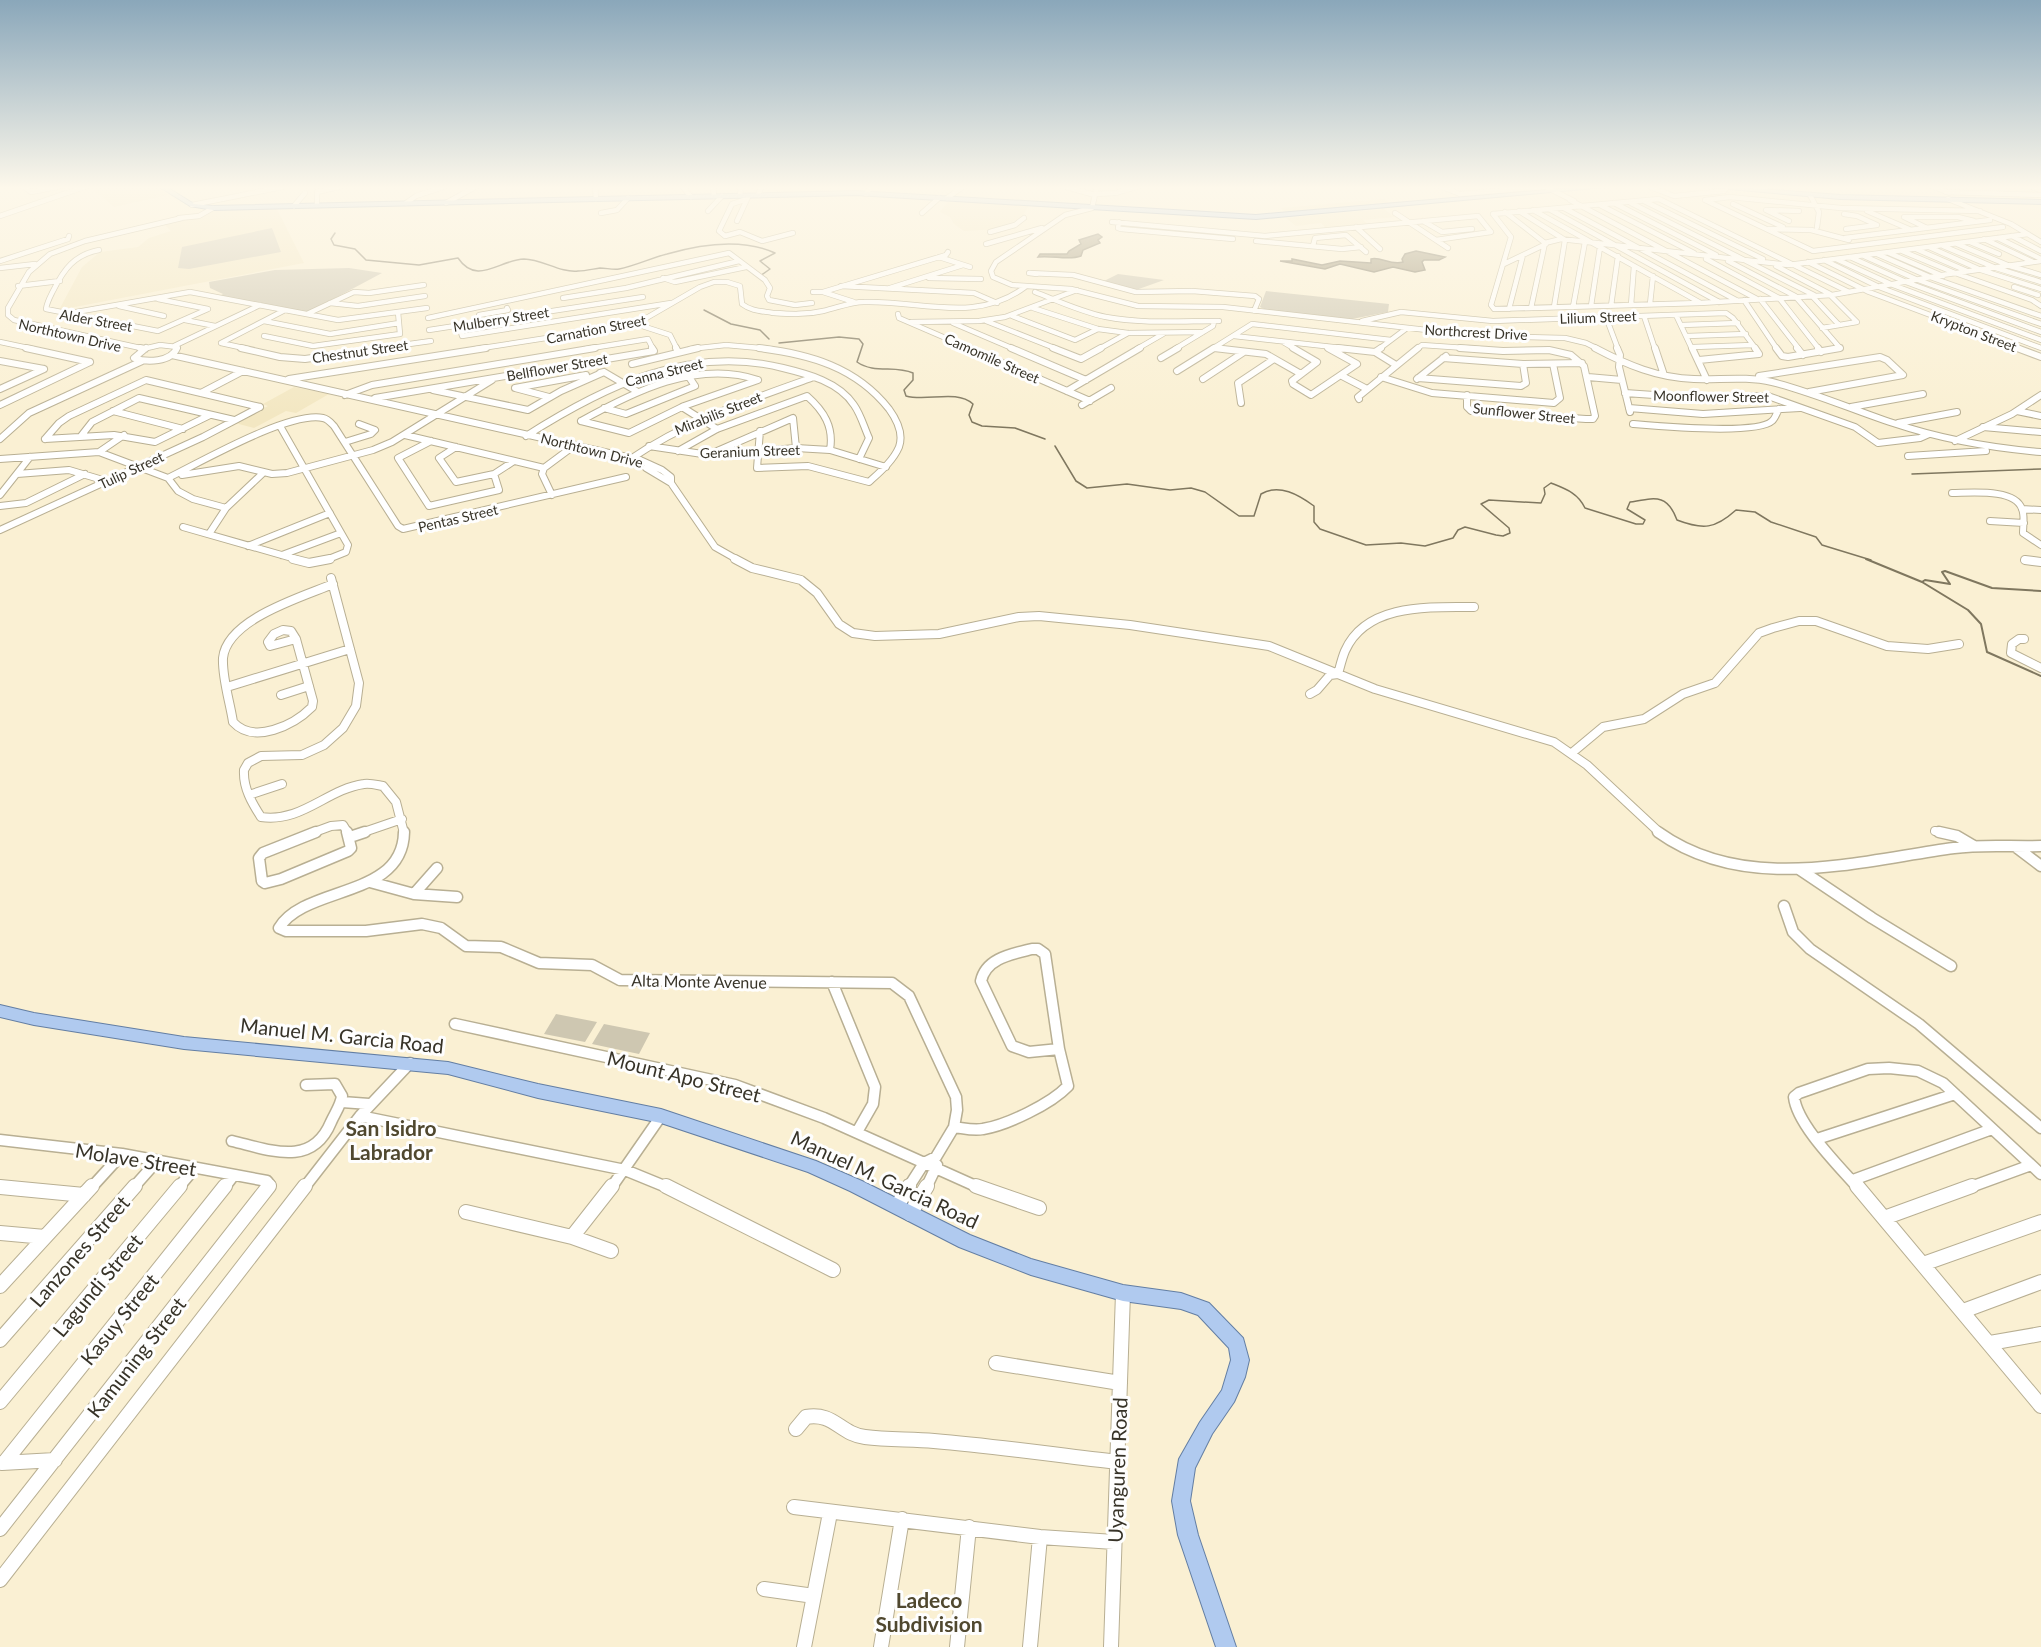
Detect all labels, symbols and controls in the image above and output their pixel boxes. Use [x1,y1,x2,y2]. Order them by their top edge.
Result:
street label: Mulberry Street [452,303,550,335]
street label: Alder Street [58,305,134,335]
street label: Lilium Street [1559,307,1637,327]
street label: Krypton Street [1929,307,2019,355]
street label: Carnation Street [545,311,647,347]
street label: Northtown Drive [17,315,123,355]
street label: Northcrest Drive [1424,321,1528,343]
street label: Camomile Street [942,330,1042,386]
street label: Chestnut Street [311,336,409,366]
street label: Bellflower Street [505,350,609,384]
street label: Canna Street [623,354,705,390]
street label: Moonflower Street [1653,386,1769,406]
street label: Mirabilis Street [672,388,764,438]
street label: Sunflower Street [1472,399,1576,427]
street label: Northtown Drive [539,429,645,471]
street label: Geranium Street [700,441,800,461]
street label: Tulip Street [96,448,166,492]
street label: Pentas Street [416,501,500,535]
street label: Alta Monte Avenue [631,970,767,992]
street label: Manuel M. Garcia Road [239,1012,445,1058]
street label: Mount Apo Street [605,1045,763,1107]
district label: San Isidro Labrador [345,1115,437,1164]
street label: Manuel M. Garcia Road [787,1125,983,1233]
street label: Molave Street [74,1138,198,1180]
street label: Lanzones Street [24,1190,134,1312]
street label: Lagundi Street [47,1229,147,1341]
street label: Kasuy Street [75,1268,163,1370]
street label: Kamuning Street [82,1292,190,1422]
street label: Uyanguren Road [1102,1397,1132,1543]
district label: Ladeco Subdivision [875,1587,983,1636]

